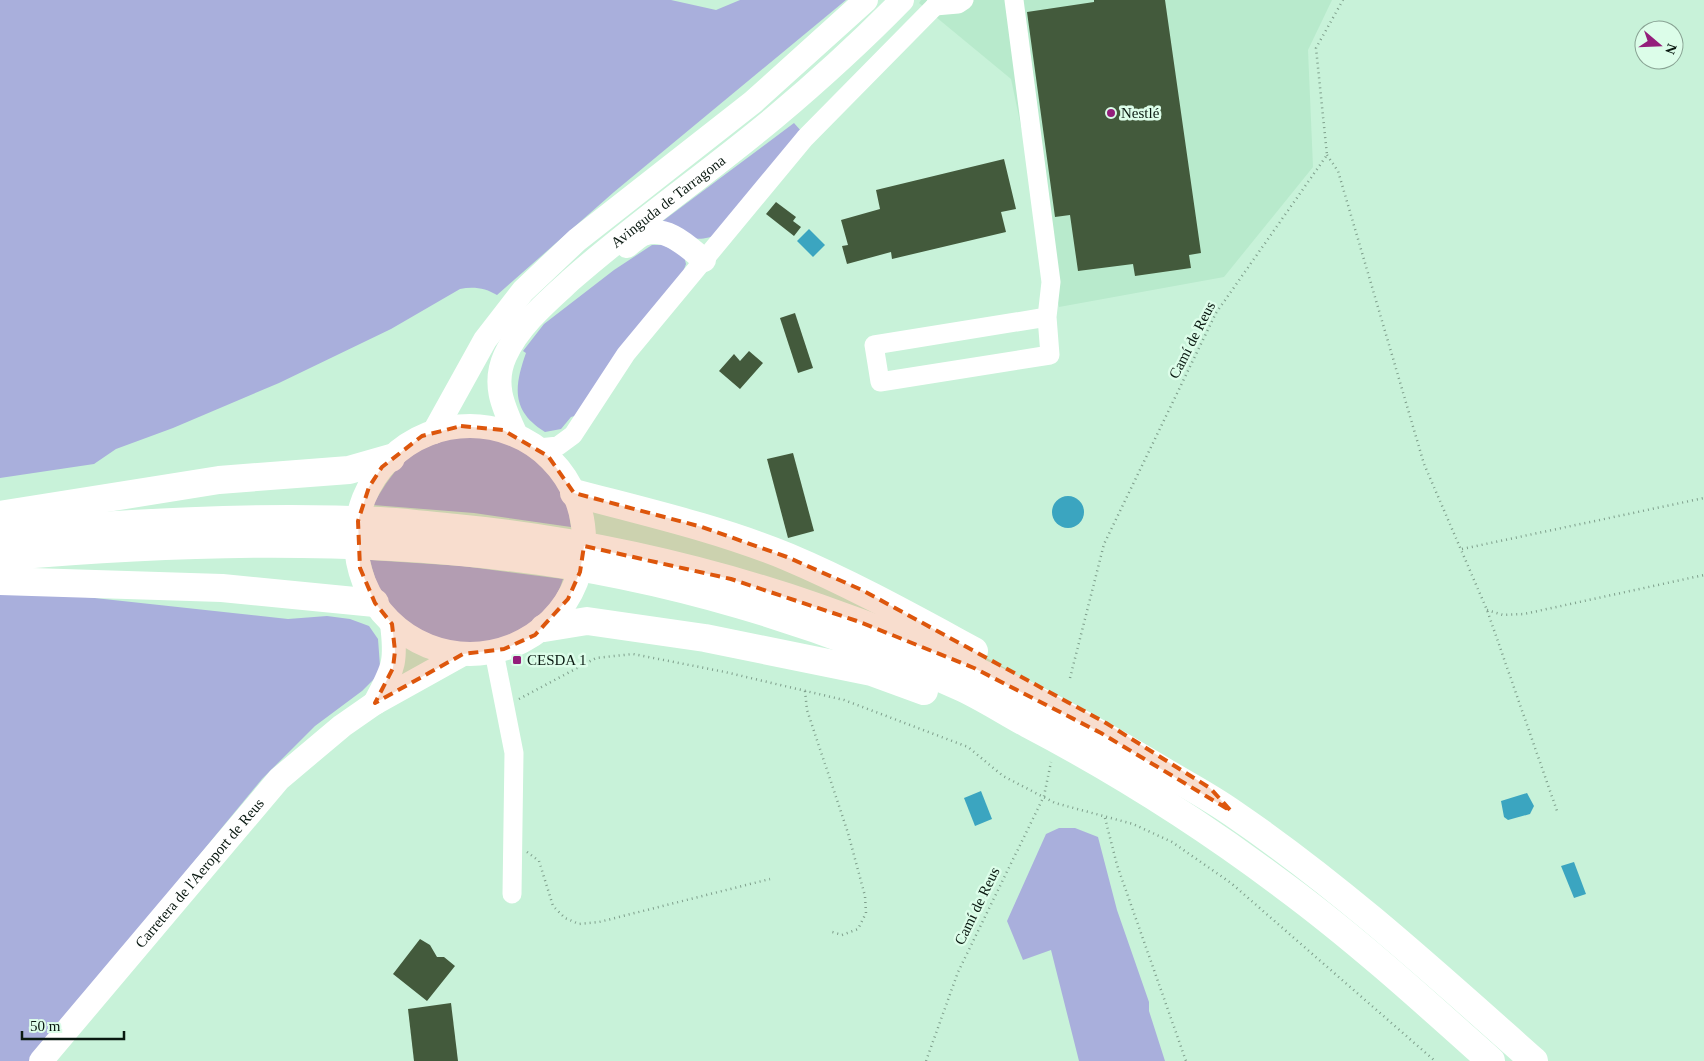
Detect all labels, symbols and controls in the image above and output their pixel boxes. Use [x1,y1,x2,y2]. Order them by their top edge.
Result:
north arrow [1634,20,1684,70]
text: N [1662,42,1680,56]
place label: Nestlé [1121,105,1160,121]
marker: Nestlé [1105,107,1117,119]
street label: Avinguda de Tarragona [608,152,729,251]
street label: Camí de Reus [1166,299,1218,381]
place label: CESDA 1 [527,652,587,668]
marker: CESDA 1 [511,654,523,666]
street label: Carretera de l'Aeroport de Reus [132,795,267,951]
street label: Camí de Reus [951,865,1003,947]
scale bar [22,1008,125,1040]
text: 50 m [30,1018,61,1034]

